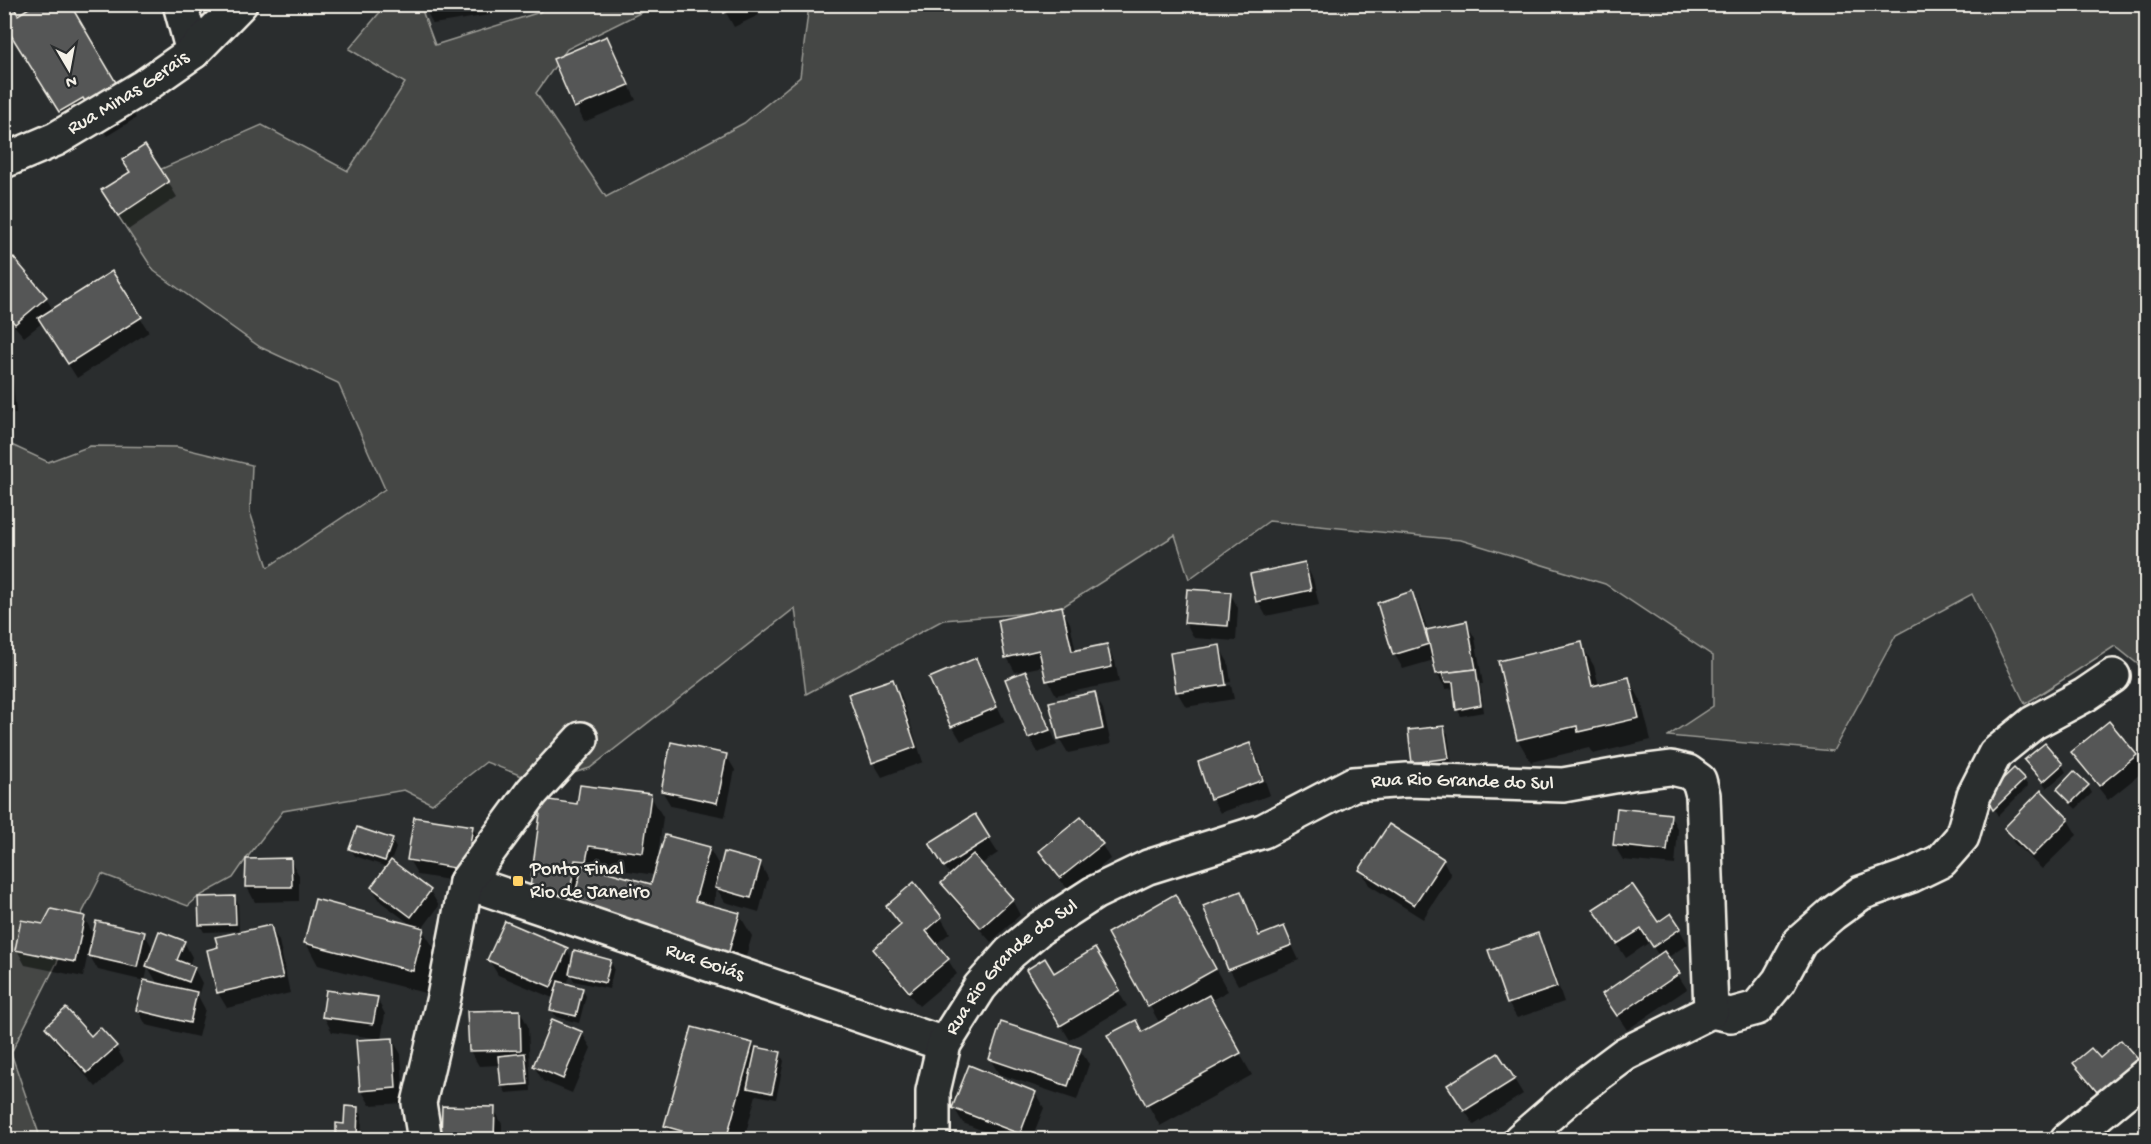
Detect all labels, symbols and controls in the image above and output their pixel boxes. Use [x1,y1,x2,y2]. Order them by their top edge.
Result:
north arrow [39,39,99,99]
street label: Rua Minas Gerais [64,46,194,141]
text: N [64,70,78,91]
street label: Rua Rio Grande do Sul [1370,768,1554,796]
place label: Ponto Final Rio de Janeiro [529,859,650,905]
marker: Ponto Final Rio de Janeiro [511,874,525,888]
street label: Rua Rio Grande do Sul [941,895,1083,1040]
street label: Rua Goiás [662,939,748,987]

